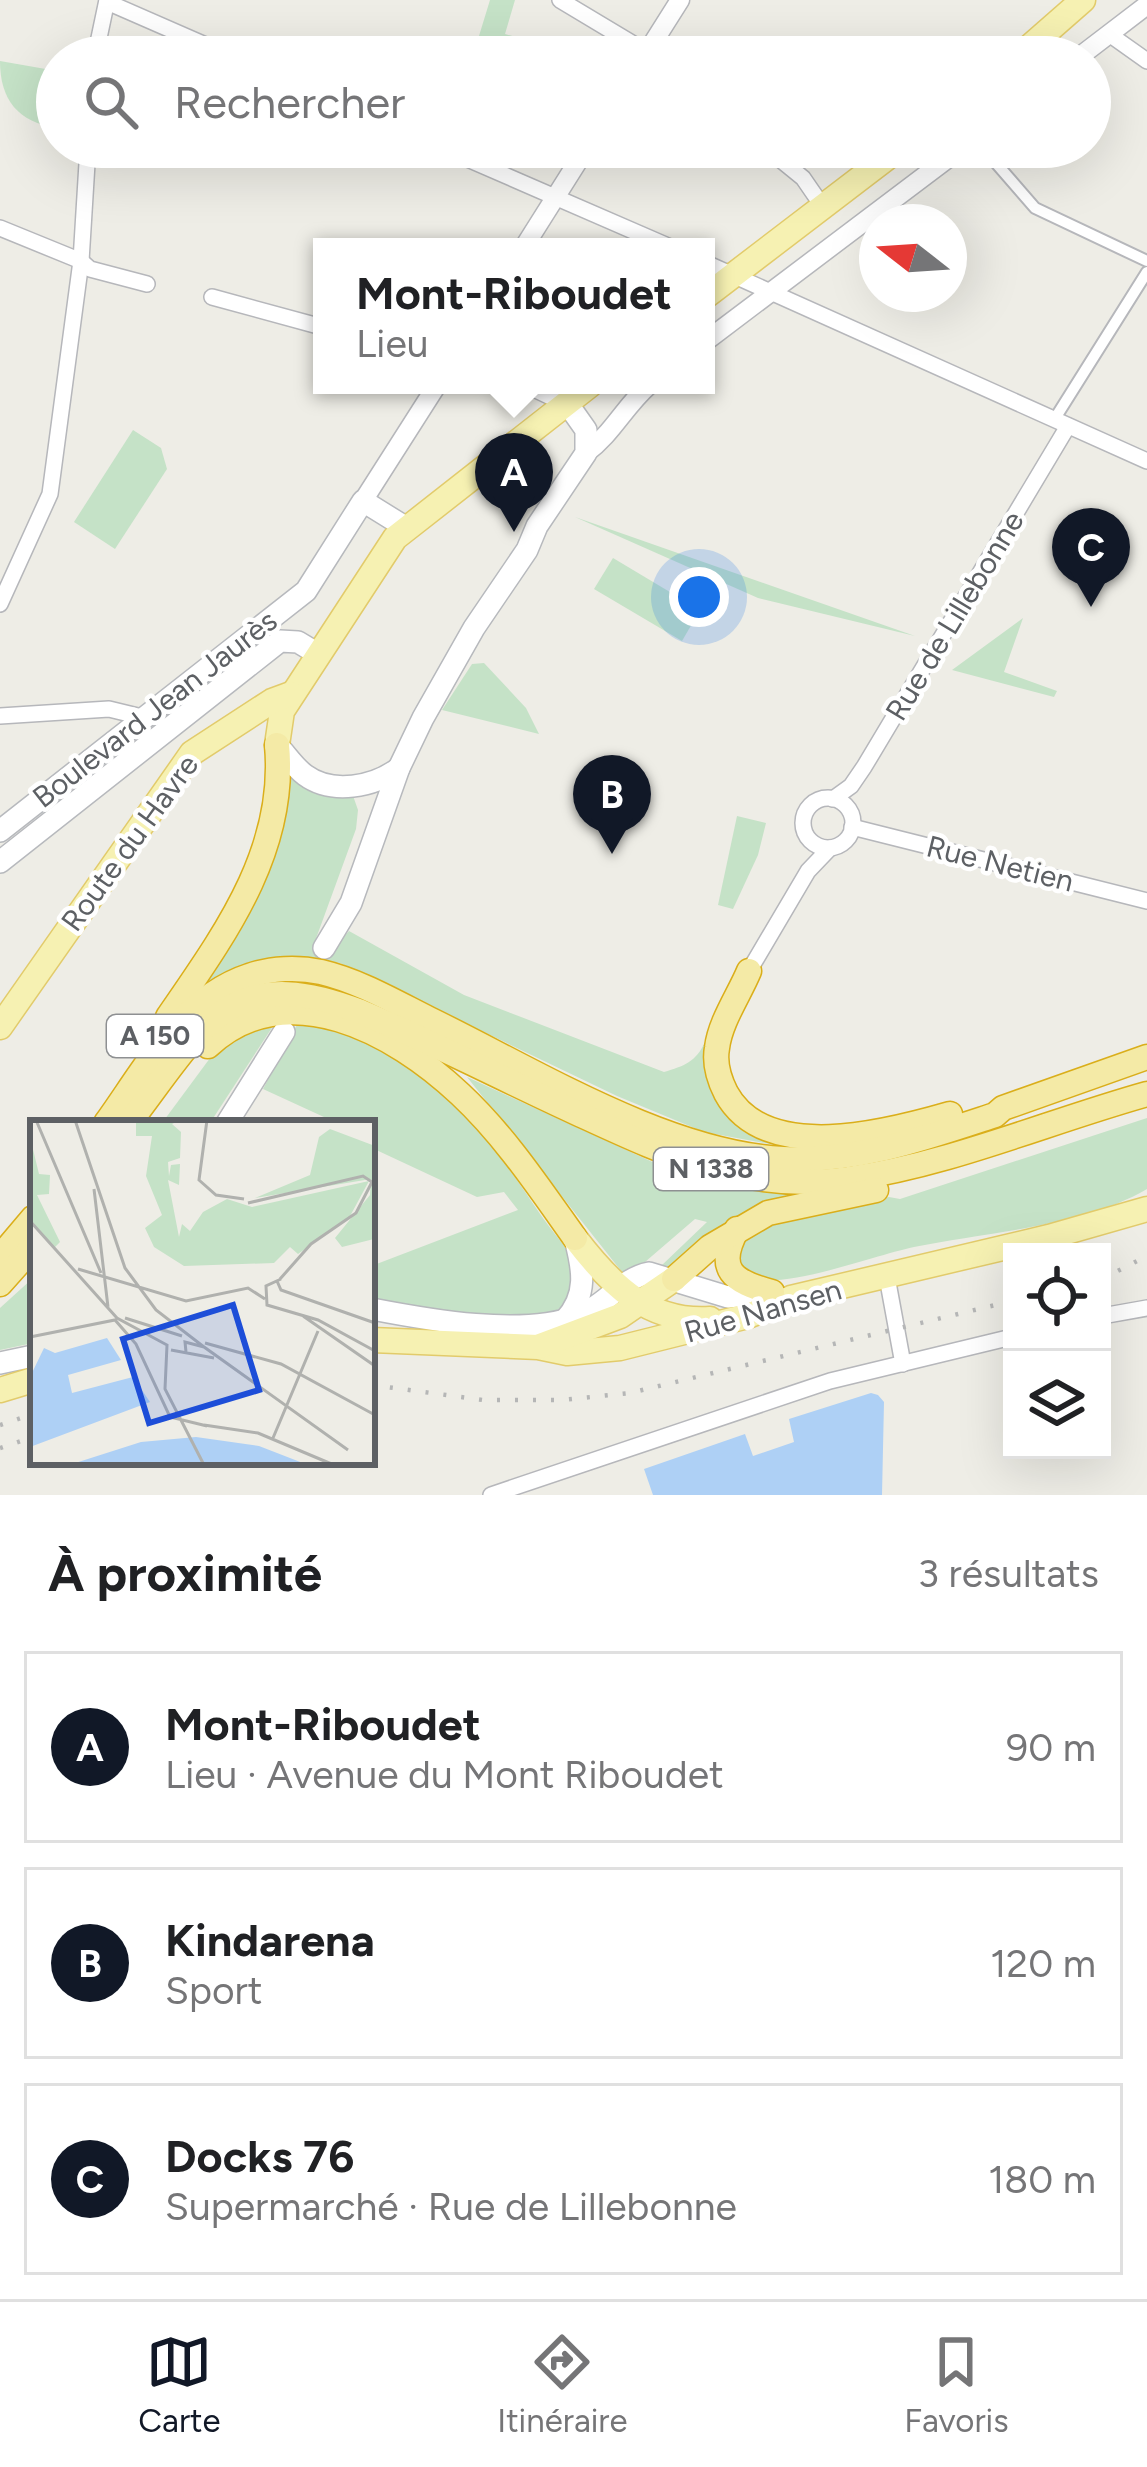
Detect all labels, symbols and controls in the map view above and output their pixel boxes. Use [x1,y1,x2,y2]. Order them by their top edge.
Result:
search box [36,36,1111,168]
icon: search [78,69,144,135]
text: Rechercher [174,75,405,129]
north arrow [859,204,967,312]
popup [313,238,715,394]
text: Mont-Riboudet [356,266,672,320]
text: Lieu [356,320,428,367]
pin: A [475,433,553,532]
street label: Rue de Lillebonne [878,504,1032,727]
pin: C [1052,508,1130,607]
your location [669,567,729,627]
street label: Boulevard Jean Jaurès [25,602,284,816]
street label: Route du Havre [53,747,206,938]
pin: B [573,755,651,854]
street label: Rue Netien [923,827,1078,900]
road number: A 150 [107,1015,203,1057]
inset map [30,1120,375,1465]
road number: N 1338 [654,1148,768,1190]
map controls [1003,1243,1111,1459]
button: locate [1003,1243,1111,1351]
street label: Rue Nansen [680,1270,846,1351]
button: layers [1003,1351,1111,1459]
text: À proximité [48,1543,322,1604]
text: 3 résultats [918,1550,1099,1597]
text: Mont-Riboudet [165,1697,481,1751]
text: A [76,1724,104,1771]
text: 90 m [1006,1724,1096,1771]
text: Lieu · Avenue du Mont Riboudet [165,1751,724,1798]
text: Kindarena [165,1913,375,1967]
text: B [78,1940,102,1987]
text: 120 m [990,1940,1096,1987]
text: Sport [165,1967,263,2014]
text: Docks 76 [165,2129,354,2183]
text: C [76,2156,104,2203]
text: 180 m [988,2156,1096,2203]
text: Supermarché · Rue de Lillebonne [165,2183,737,2230]
tab: Carte [138,2329,221,2440]
tab: Itinéraire [497,2329,628,2440]
tab: Favoris [904,2329,1009,2440]

